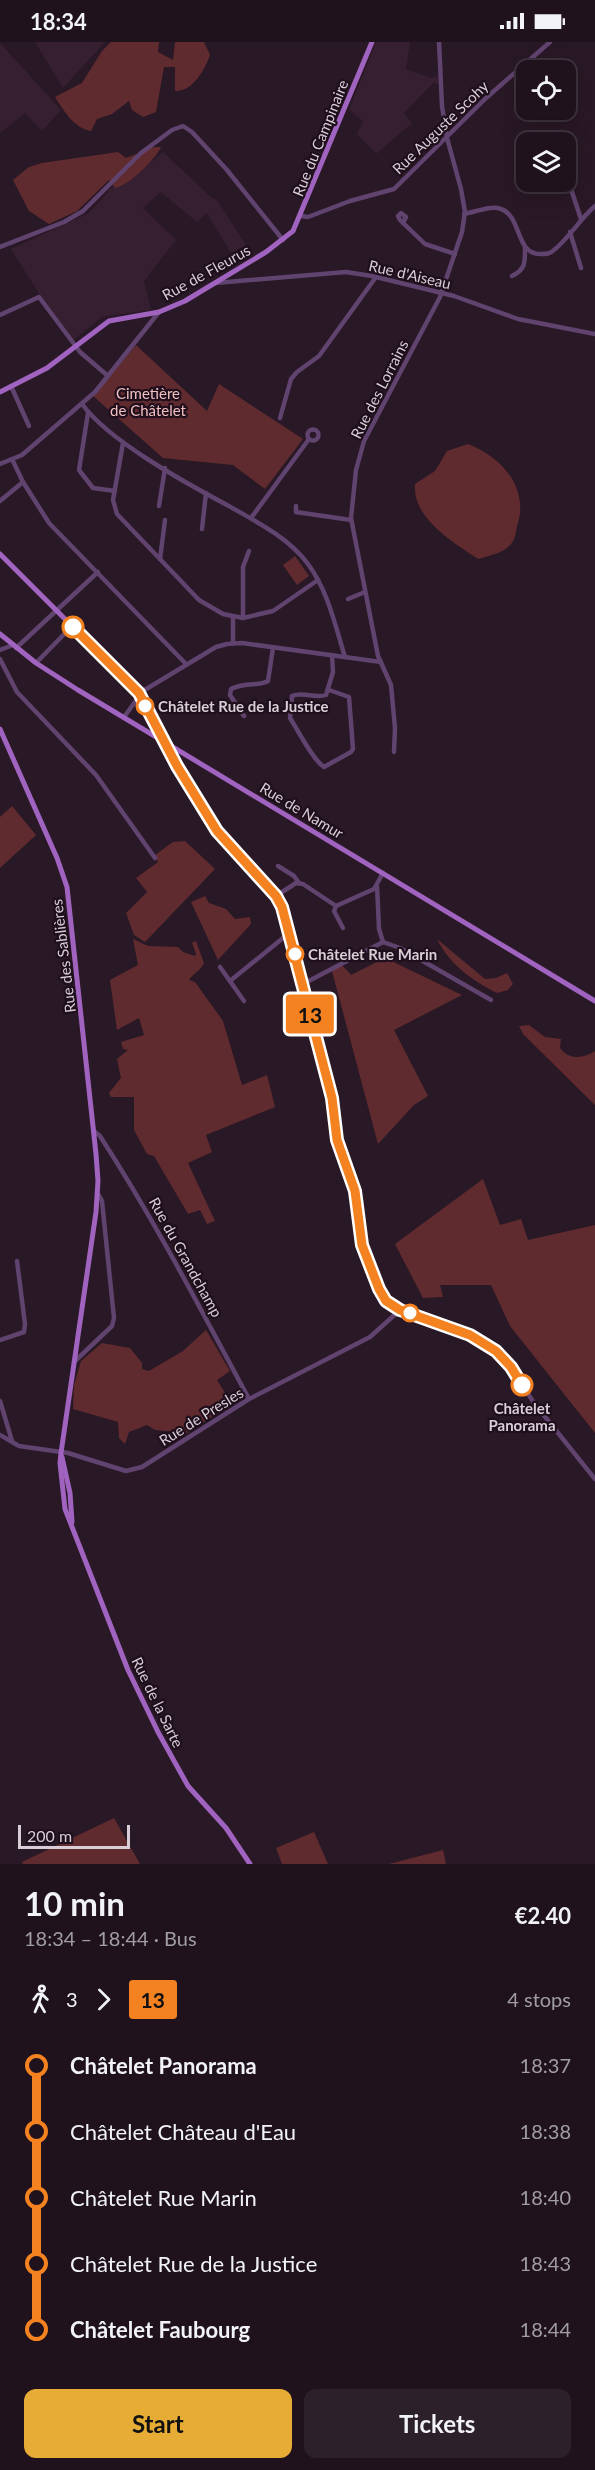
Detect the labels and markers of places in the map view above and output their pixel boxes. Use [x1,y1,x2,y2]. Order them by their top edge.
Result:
unlabelled marker [62,616,84,638]
marker: Châtelet Rue de la Justice [136,697,154,715]
place label: Châtelet Rue de la Justice [158,697,329,715]
marker: Châtelet Rue Marin [286,945,304,963]
place label: Châtelet Rue Marin [308,945,437,963]
unlabelled marker [401,1304,419,1322]
marker: Châtelet Panorama [511,1374,533,1396]
place label: Châtelet Panorama [488,1399,556,1434]

